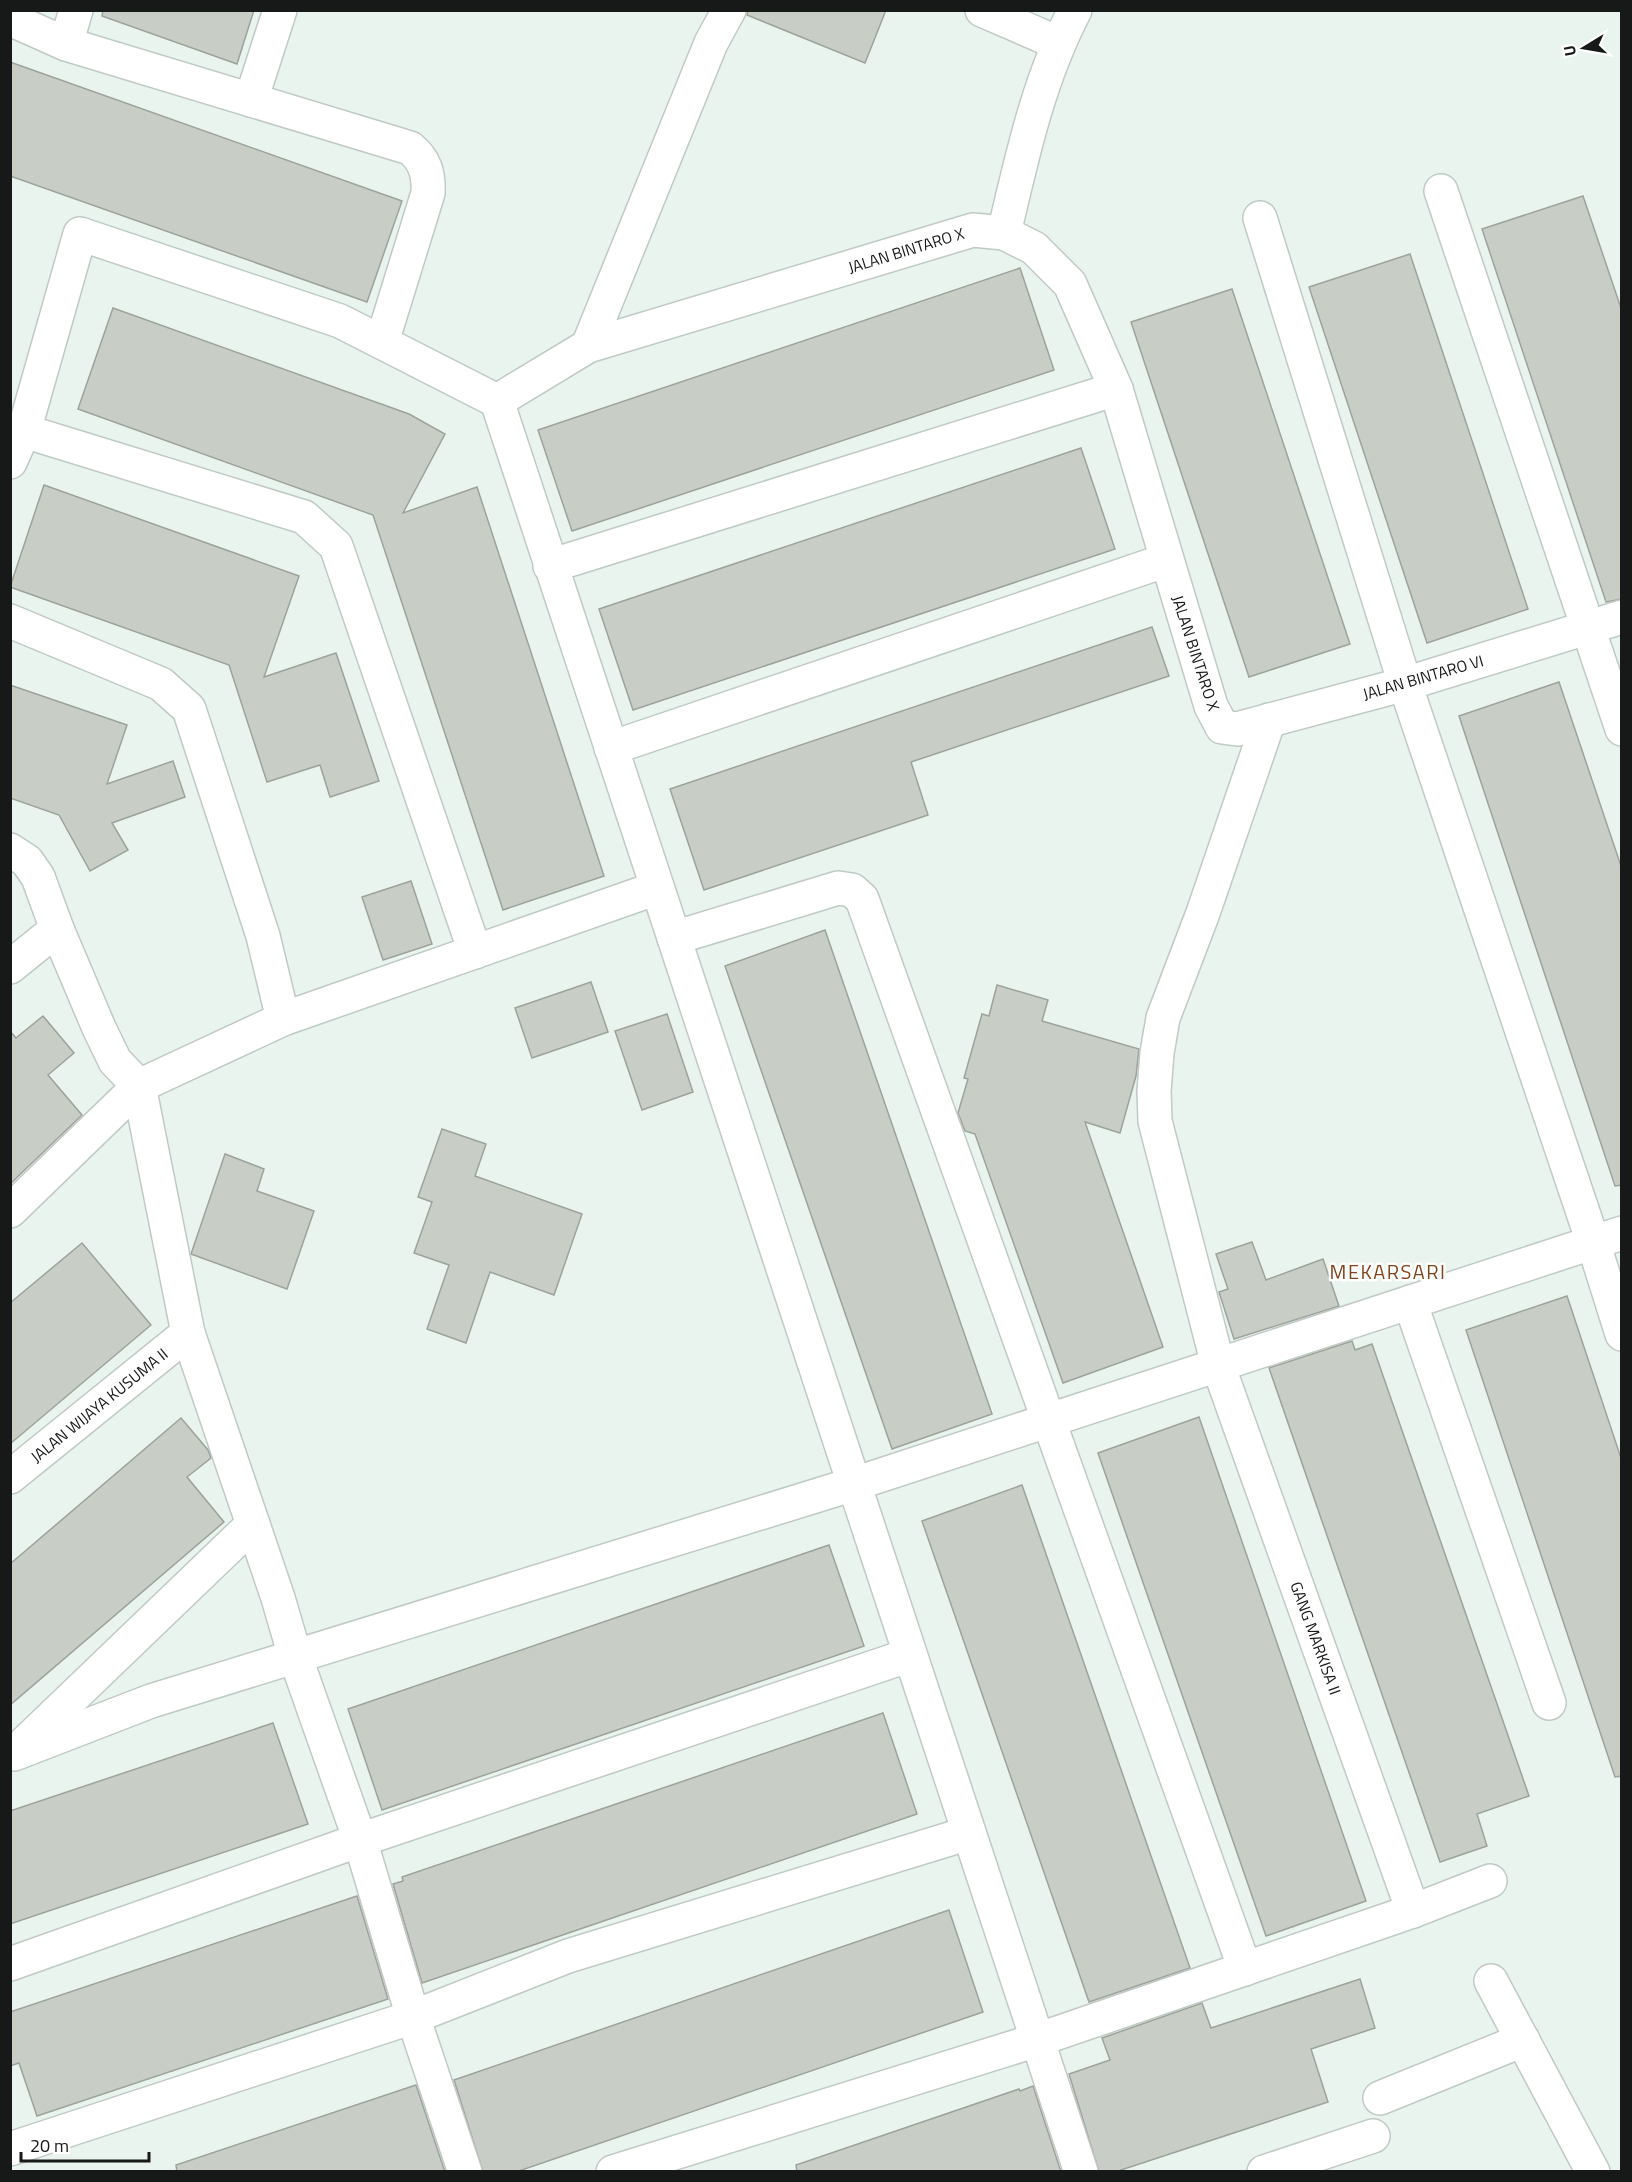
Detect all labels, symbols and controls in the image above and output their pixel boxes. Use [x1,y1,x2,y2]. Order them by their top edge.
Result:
north arrow [1554,18,1614,78]
text: U [1556,43,1582,58]
street label: JALAN BINTARO X [845,221,967,279]
street label: JALAN BINTARO X [1166,592,1226,714]
street label: JALAN BINTARO VI [1360,648,1486,706]
district label: MEKARSARI [1330,1256,1446,1287]
street label: JALAN WIJAYA KUSUMA II [25,1342,173,1468]
street label: GANG MARKISA II [1284,1578,1348,1698]
scale bar [21,2125,148,2163]
text: 20 m [30,2132,69,2159]

